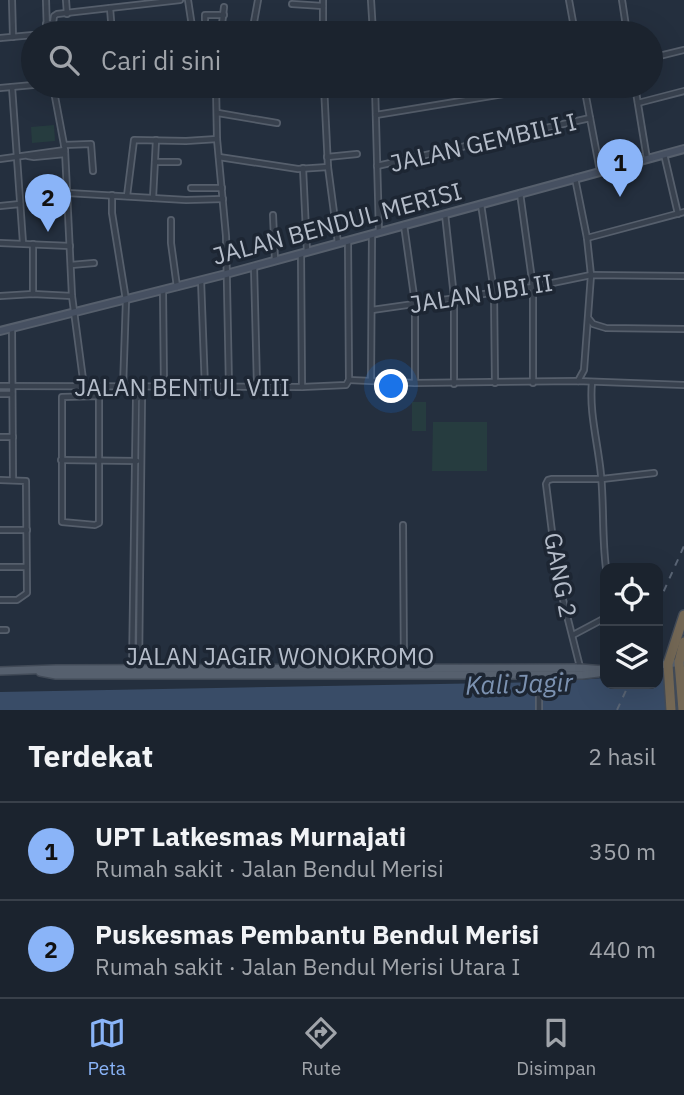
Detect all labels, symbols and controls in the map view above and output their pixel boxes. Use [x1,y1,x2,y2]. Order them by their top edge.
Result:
search box [21,21,663,98]
icon: search [45,41,83,79]
text: Cari di sini [101,43,221,77]
street label: JALAN GEMBILI I [387,105,579,179]
pin: 1 [597,139,643,197]
pin: 2 [25,174,71,232]
street label: JALAN BENDUL MERISI [209,174,465,272]
street label: JALAN UBI II [407,266,555,320]
your location [374,369,408,403]
street label: JALAN BENTUL VIII [74,371,290,403]
street label: GANG 2 [537,530,585,620]
map controls [600,563,663,689]
button: locate [600,563,663,626]
button: layers [600,626,663,689]
street label: JALAN JAGIR WONOKROMO [126,640,434,672]
water label: Kali Jagir [465,664,575,702]
text: Terdekat [28,736,153,775]
text: 2 hasil [588,741,656,771]
text: UPT Latkesmas Murnajati [95,819,406,853]
text: 1 [44,836,58,866]
text: 350 m [589,836,656,866]
text: Rumah sakit · Jalan Bendul Merisi [95,853,444,883]
text: Puskesmas Pembantu Bendul Merisi [95,917,539,951]
text: 2 [44,934,58,964]
text: 440 m [589,934,656,964]
text: Rumah sakit · Jalan Bendul Merisi Utara I [95,951,520,981]
tab: Peta [88,1014,126,1080]
tab: Rute [301,1014,341,1080]
tab: Disimpan [516,1014,596,1080]

